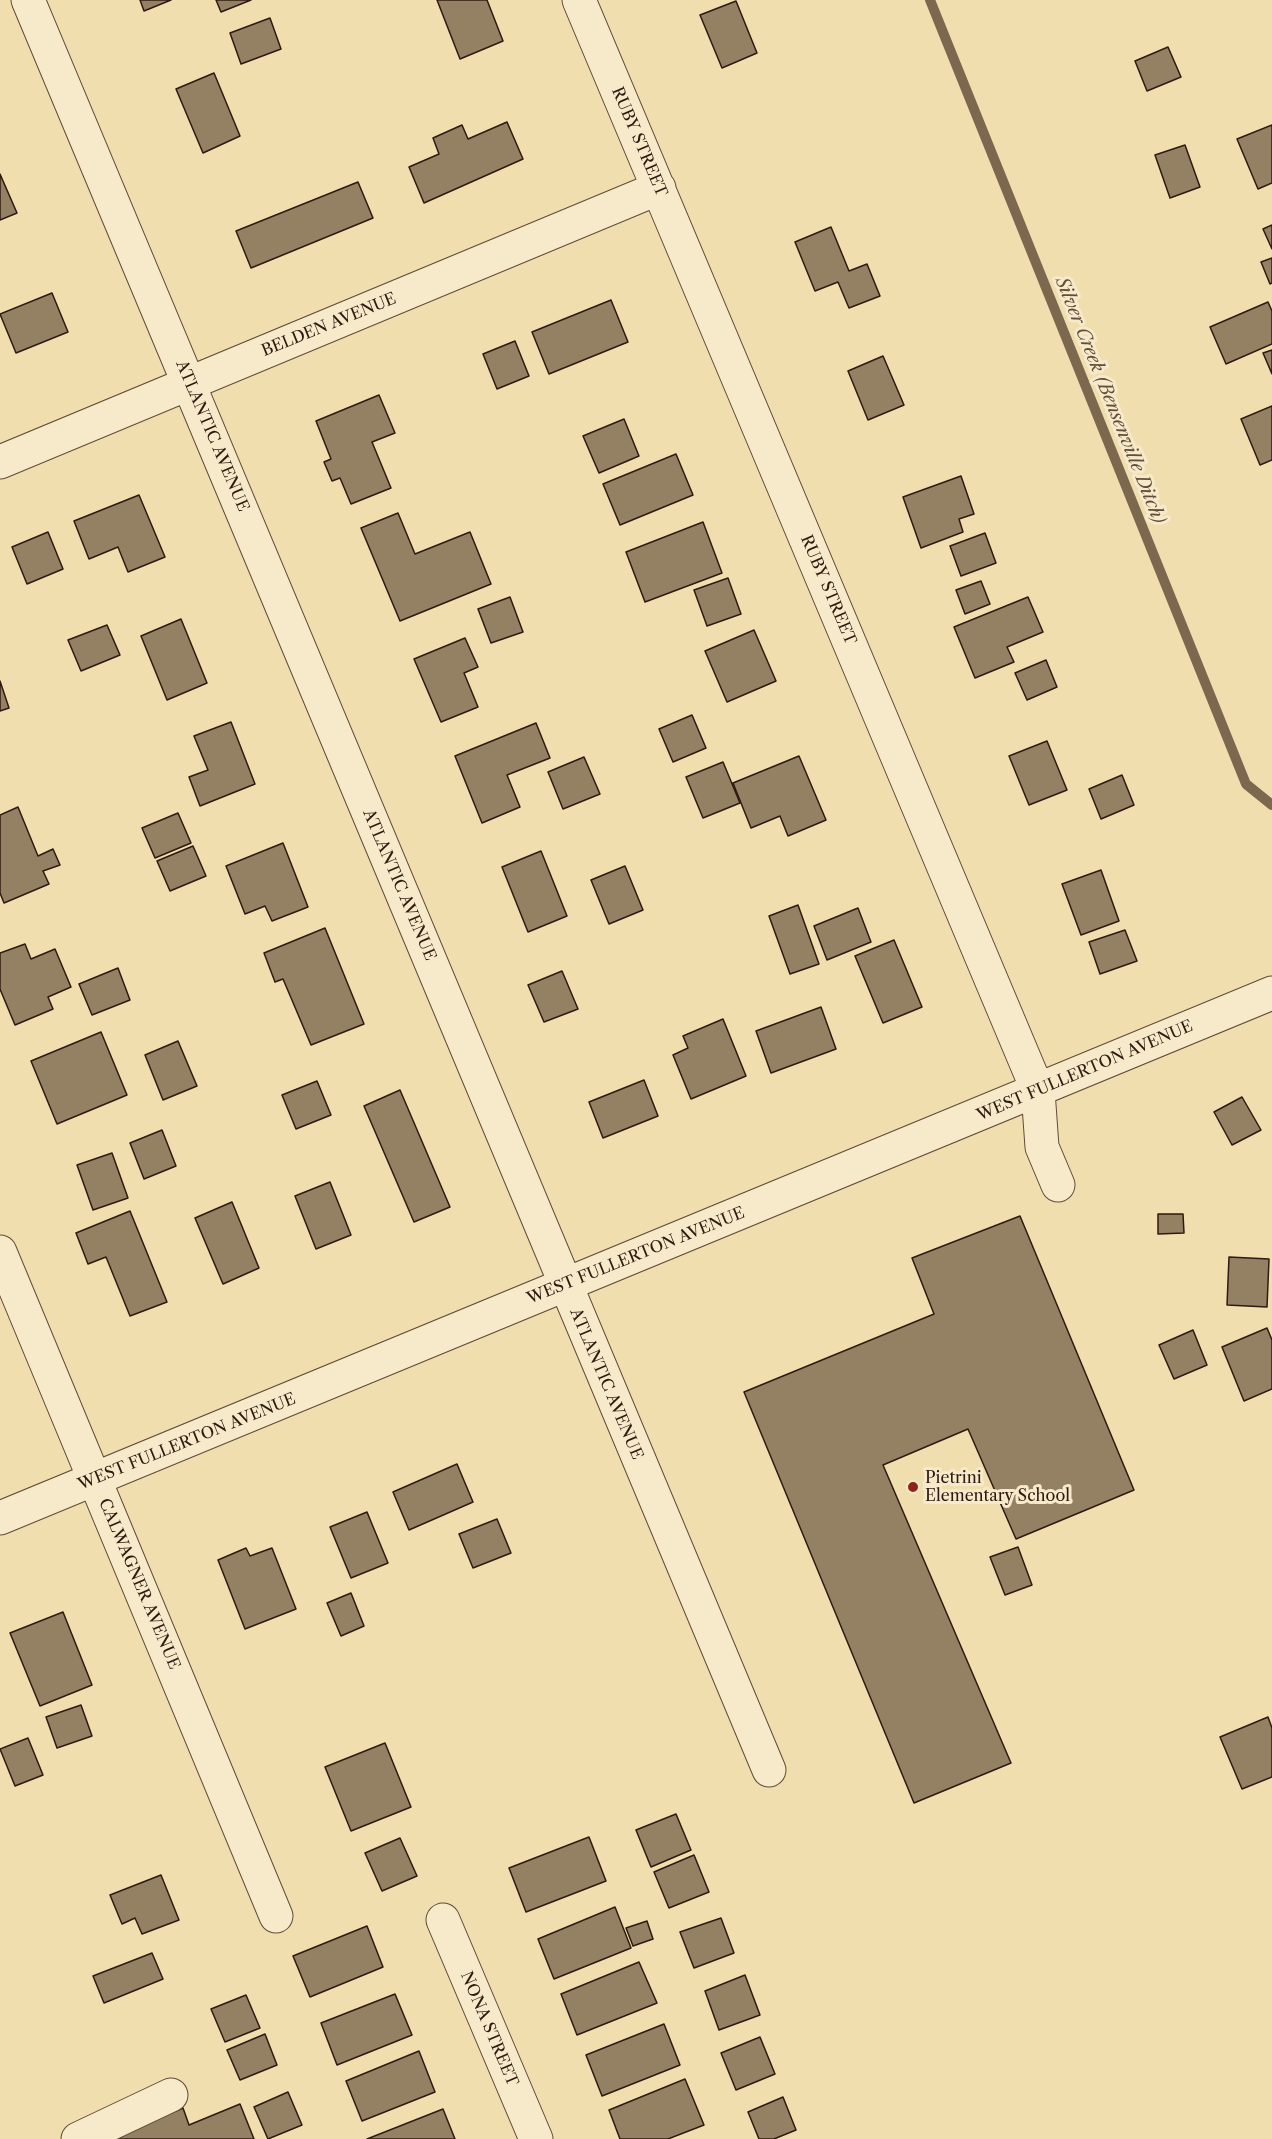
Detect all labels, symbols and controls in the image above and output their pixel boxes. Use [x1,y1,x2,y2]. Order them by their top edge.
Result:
street label: RUBY STREET [607,84,671,200]
water label: Silver Creek (Bensenville Ditch) [1050,274,1170,528]
street label: BELDEN AVENUE [259,289,399,361]
street label: ATLANTIC AVENUE [171,358,253,514]
street label: RUBY STREET [796,532,860,648]
street label: ATLANTIC AVENUE [358,807,440,963]
street label: WEST FULLERTON AVENUE [974,1017,1196,1125]
street label: WEST FULLERTON AVENUE [524,1203,748,1309]
street label: ATLANTIC AVENUE [565,1306,647,1462]
street label: WEST FULLERTON AVENUE [75,1389,299,1495]
place label: Pietrini Elementary School [925,1468,1070,1506]
marker: Pietrini Elementary School [906,1480,920,1494]
street label: CALWAGNER AVENUE [94,1496,184,1672]
street label: NONA STREET [456,1969,522,2089]

